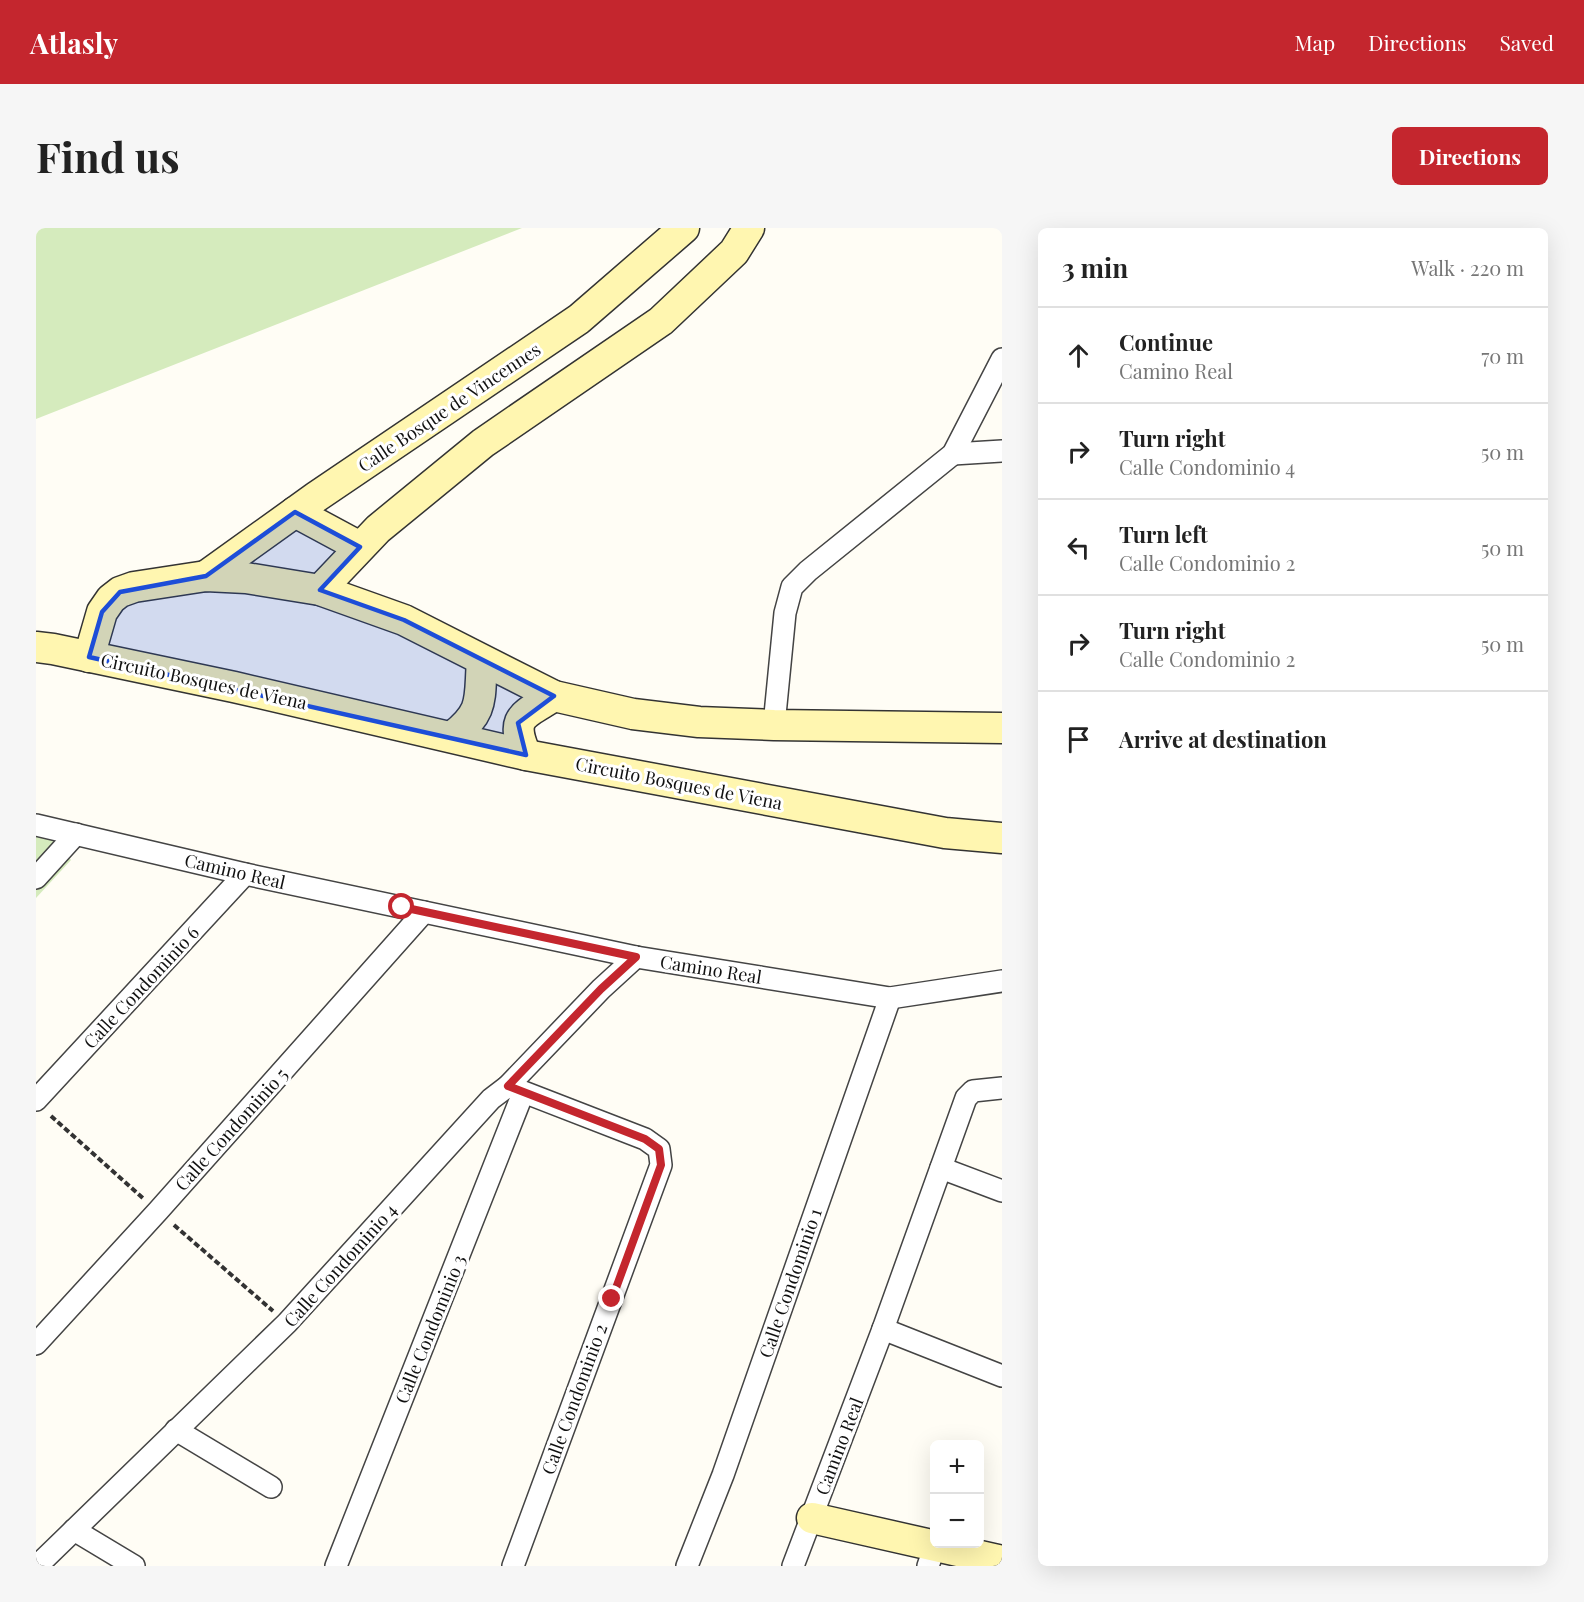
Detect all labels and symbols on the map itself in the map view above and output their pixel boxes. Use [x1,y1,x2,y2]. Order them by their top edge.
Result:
street label: Calle Bosque de Vincennes [353,337,545,477]
street label: Circuito Bosques de Viena [99,647,309,715]
street label: Circuito Bosques de Viena [574,751,784,815]
street label: Camino Real [182,848,288,894]
route start [388,893,414,919]
street label: Calle Condominio 6 [78,921,204,1053]
street label: Camino Real [658,949,764,989]
street label: Calle Condominio 5 [169,1062,293,1196]
street label: Calle Condominio 4 [278,1198,402,1332]
street label: Calle Condominio 1 [753,1205,827,1361]
street label: Calle Condominio 3 [389,1251,471,1407]
route end [598,1285,624,1311]
street label: Calle Condominio 2 [536,1320,612,1478]
street label: Camino Real [809,1394,869,1498]

